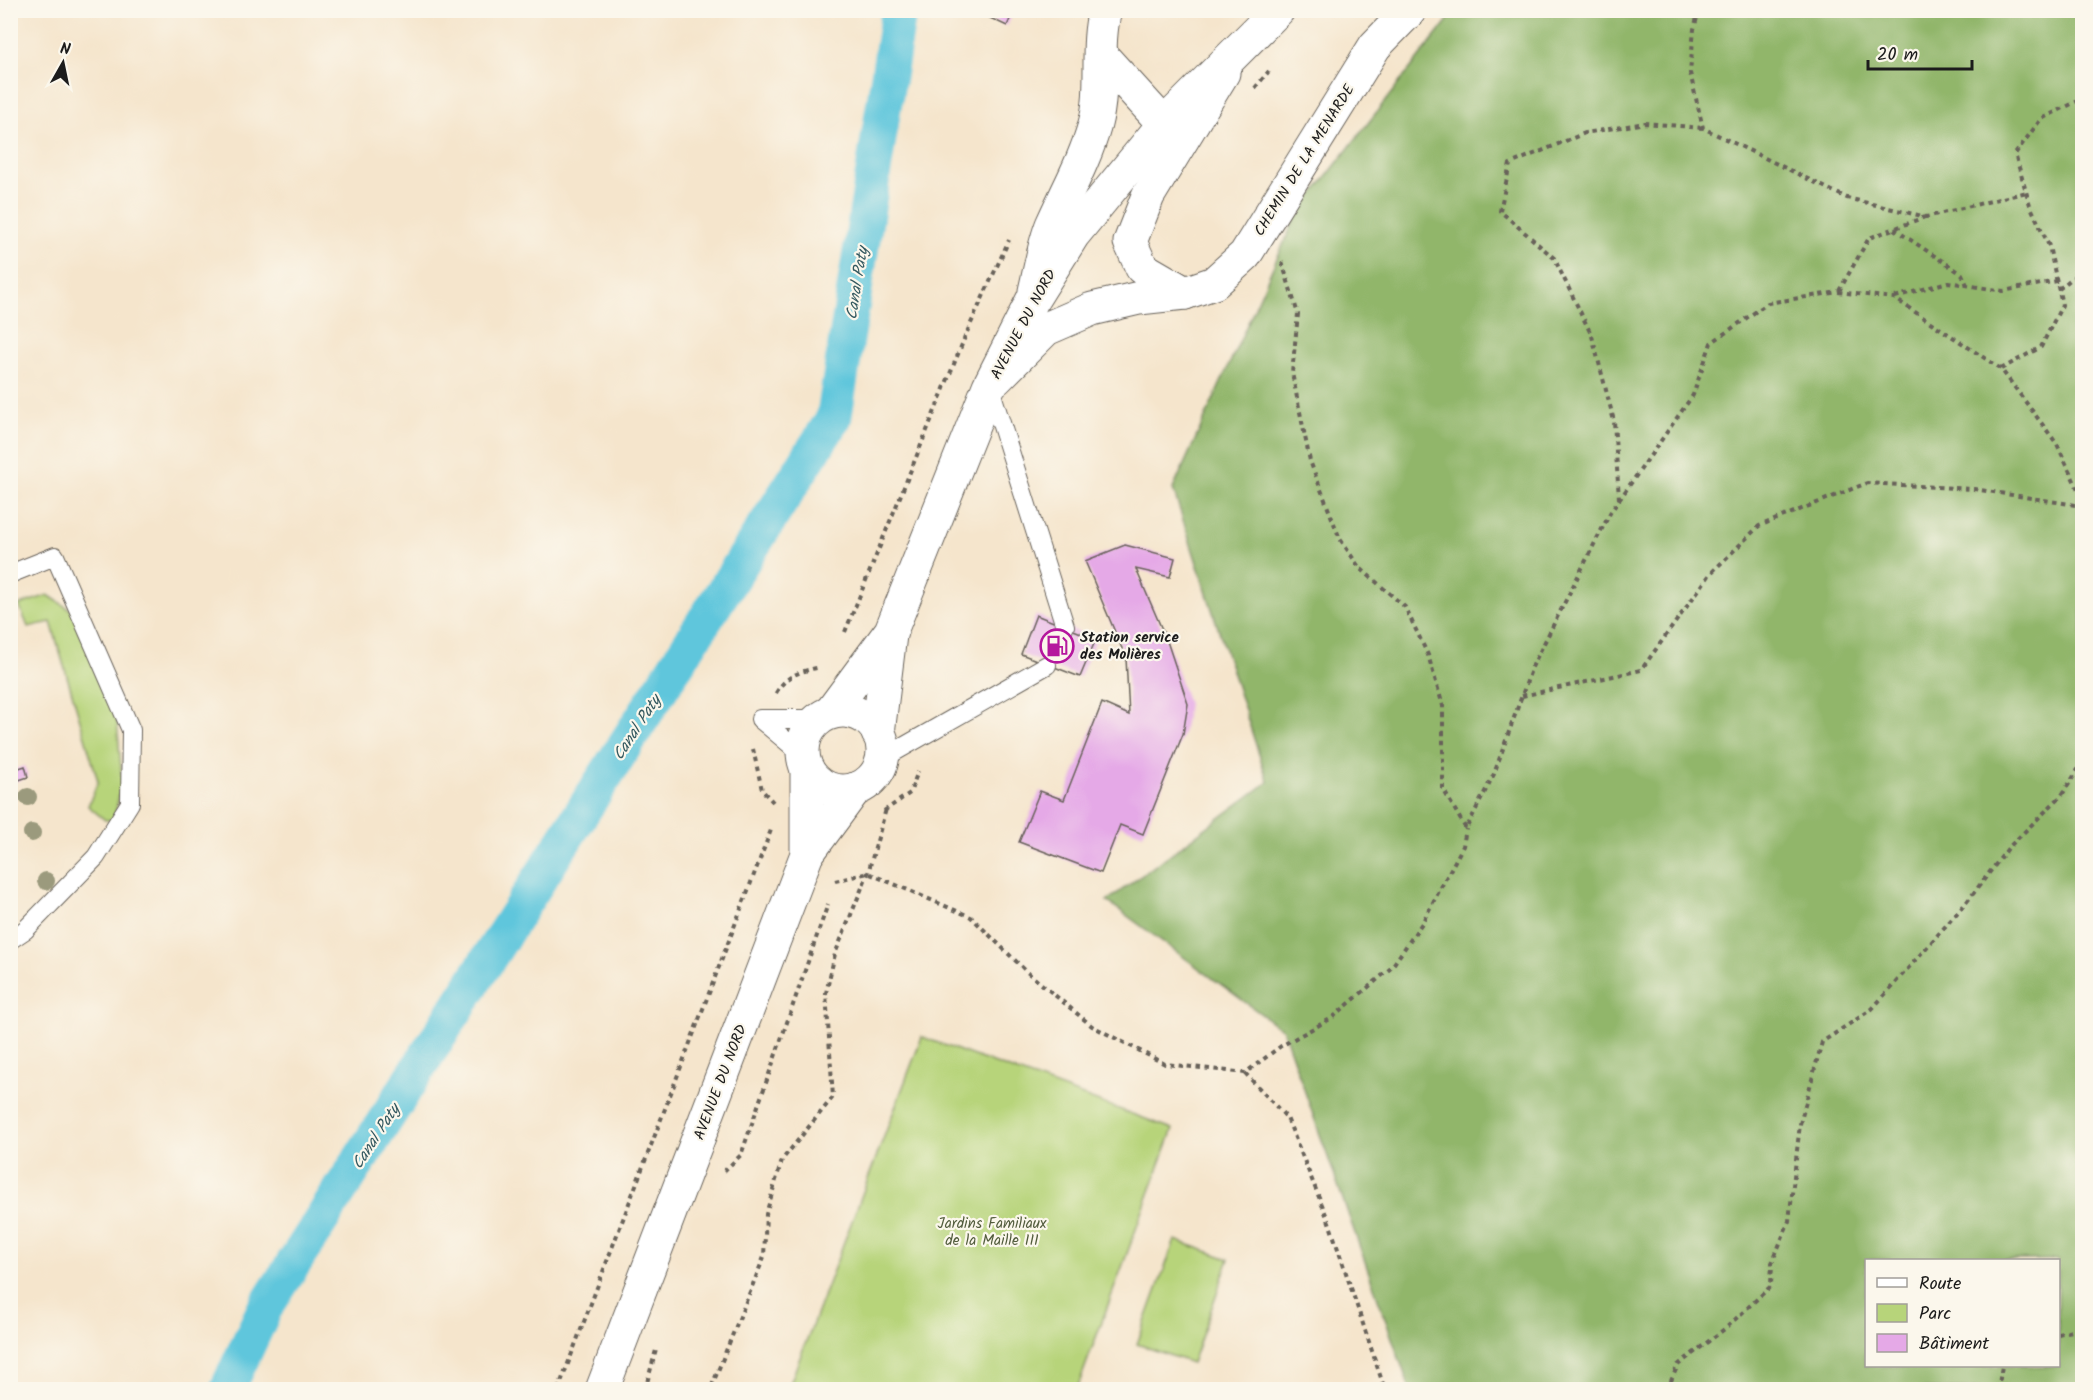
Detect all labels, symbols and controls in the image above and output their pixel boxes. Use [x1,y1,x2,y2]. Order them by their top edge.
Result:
north arrow [33,33,93,93]
scale bar [1868,33,1972,71]
text: N [58,37,72,63]
text: 20 m [1877,41,1918,70]
street label: CHEMIN DE LA MENARDE [1248,79,1362,241]
water label: Canal Paty [839,243,876,321]
street label: AVENUE DU NORD [985,265,1063,384]
place label: Station service des Molières [1080,626,1180,667]
fuel station icon: Station service des Molières [1039,628,1075,664]
water label: Canal Paty [607,688,669,765]
street label: AVENUE DU NORD [688,1021,754,1144]
water label: Canal Paty [346,1097,408,1174]
park label: Jardins Familiaux de la Maille III [938,1212,1047,1253]
legend [1865,1259,2060,1367]
text: Route [1919,1270,1961,1299]
text: Parc [1919,1300,1951,1329]
text: Bâtiment [1919,1330,1990,1359]

